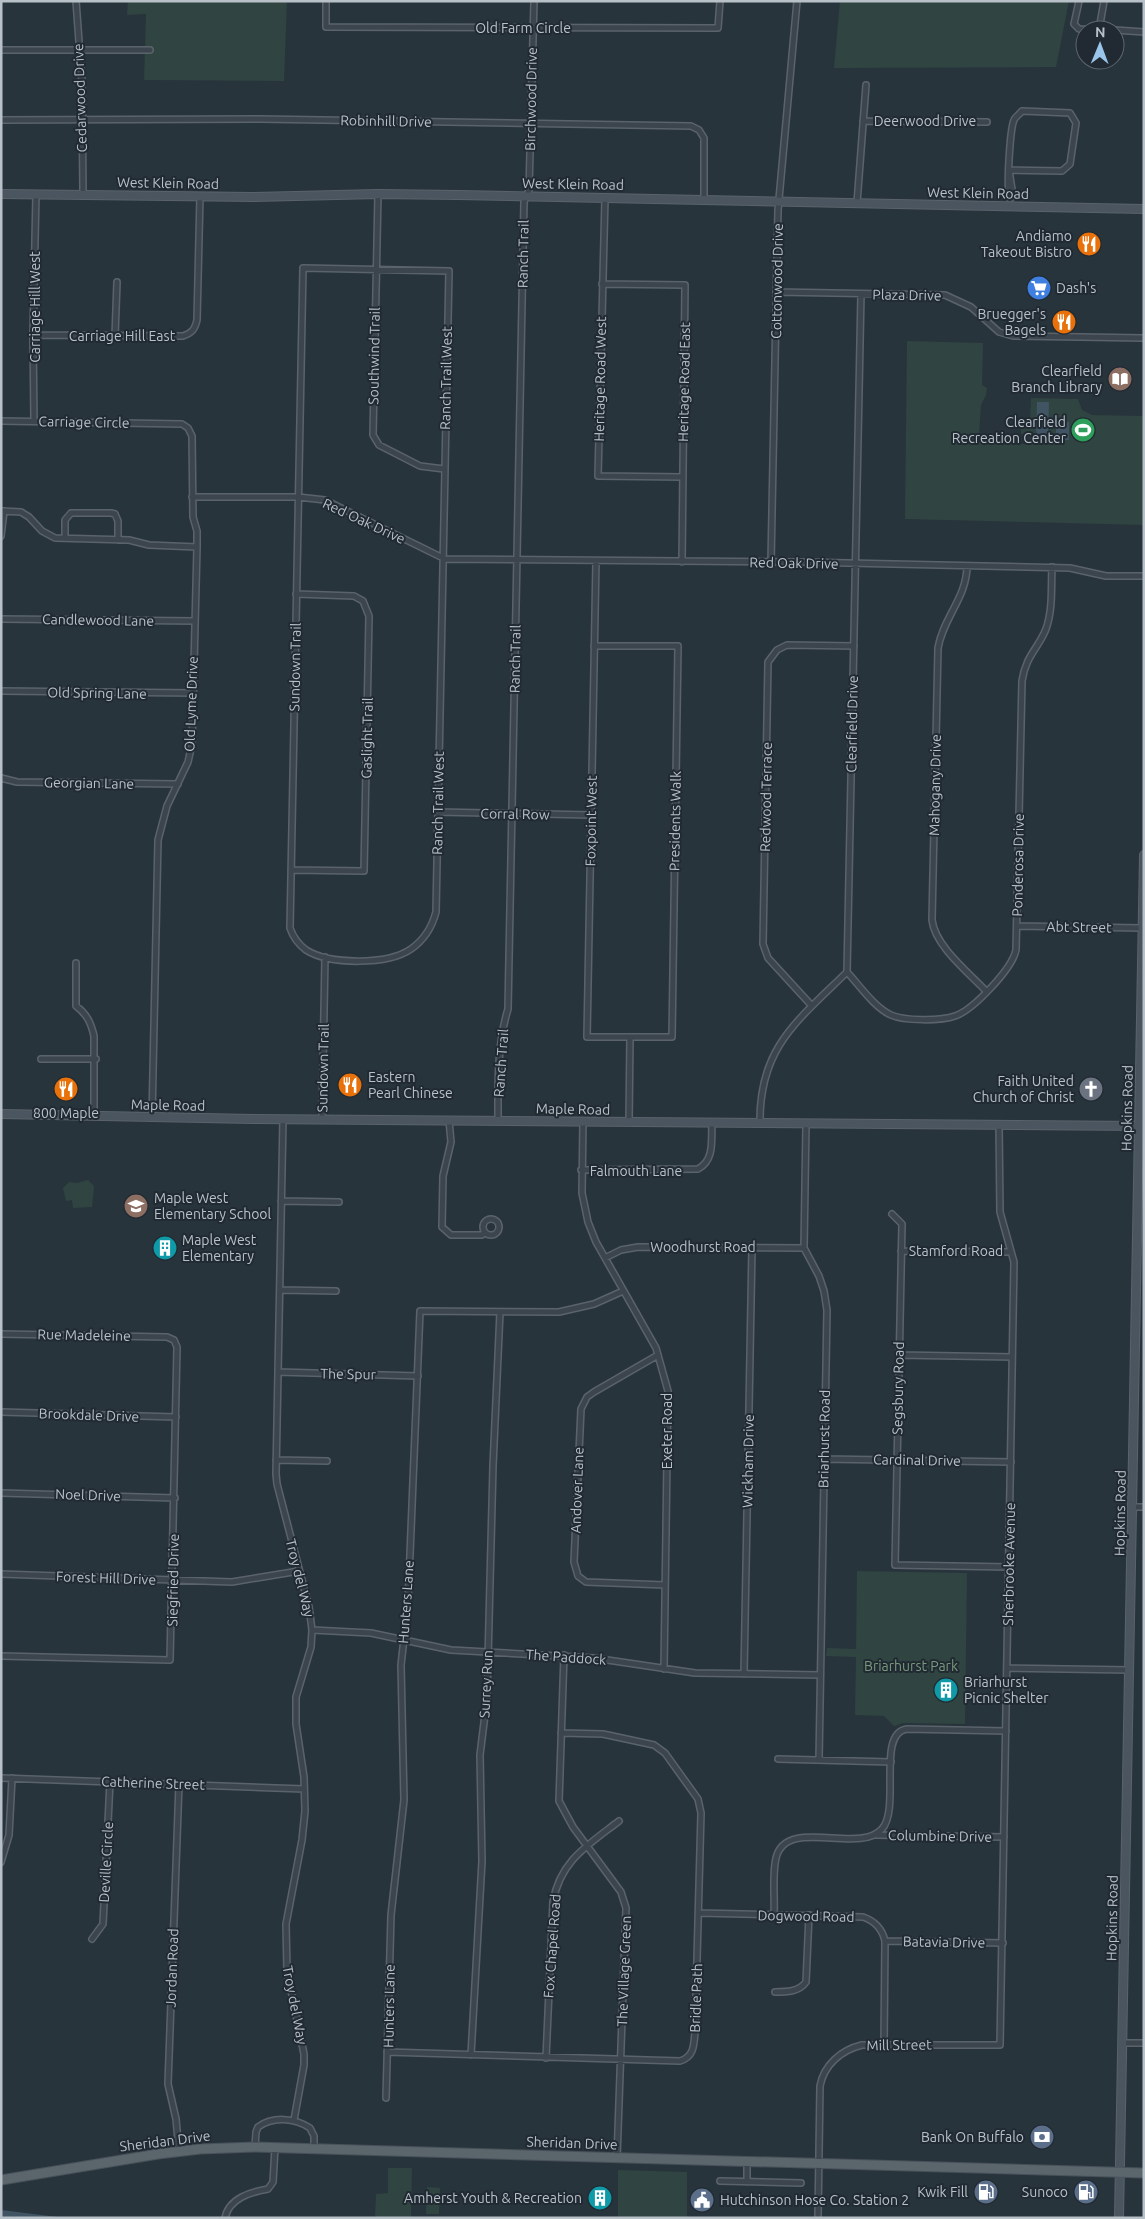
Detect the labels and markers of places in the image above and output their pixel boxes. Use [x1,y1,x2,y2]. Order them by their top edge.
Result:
place label: Andiamo Takeout Bistro [981,228,1072,260]
restaurant icon: Andiamo Takeout Bistro [1076,231,1102,257]
supermarket icon: Dash's [1026,275,1052,301]
place label: Dash's [1056,280,1096,296]
place label: Bruegger's Bagels [977,306,1046,338]
restaurant icon: Bruegger's Bagels [1051,309,1077,335]
place label: Clearfield Branch Library [1011,363,1102,395]
library icon: Clearfield Branch Library [1107,366,1133,392]
place label: Clearfield Recreation Center [952,414,1067,446]
sports icon: Clearfield Recreation Center [1070,417,1096,443]
place label: Eastern Pearl Chinese [368,1069,453,1101]
restaurant icon: Eastern Pearl Chinese [337,1072,363,1098]
place label: Faith United Church of Christ [973,1073,1074,1105]
restaurant icon: 800 Maple [53,1076,79,1102]
church icon: Faith United Church of Christ [1078,1076,1104,1102]
place label: 800 Maple [33,1105,99,1121]
place label: Maple West Elementary School [154,1190,272,1222]
school or university icon: Maple West Elementary School [123,1193,149,1219]
place label: Maple West Elementary [182,1232,257,1264]
building icon: Maple West Elementary [152,1235,178,1261]
place label: Briarhurst Picnic Shelter [964,1674,1049,1706]
building icon: Briarhurst Picnic Shelter [933,1677,959,1703]
bank icon: Bank On Buffalo [1029,2124,1055,2150]
place label: Bank On Buffalo [921,2129,1024,2145]
fuel station icon: Kwik Fill [973,2179,999,2205]
fuel station icon: Sunoco [1073,2179,1099,2205]
place label: Kwik Fill [917,2184,968,2200]
place label: Sunoco [1022,2184,1068,2200]
building icon: Amherst Youth & Recreation [587,2185,613,2211]
public building icon: Hutchinson Hose Co. Station 2 [689,2187,715,2213]
place label: Amherst Youth & Recreation [404,2190,582,2206]
place label: Hutchinson Hose Co. Station 2 [720,2192,909,2208]

